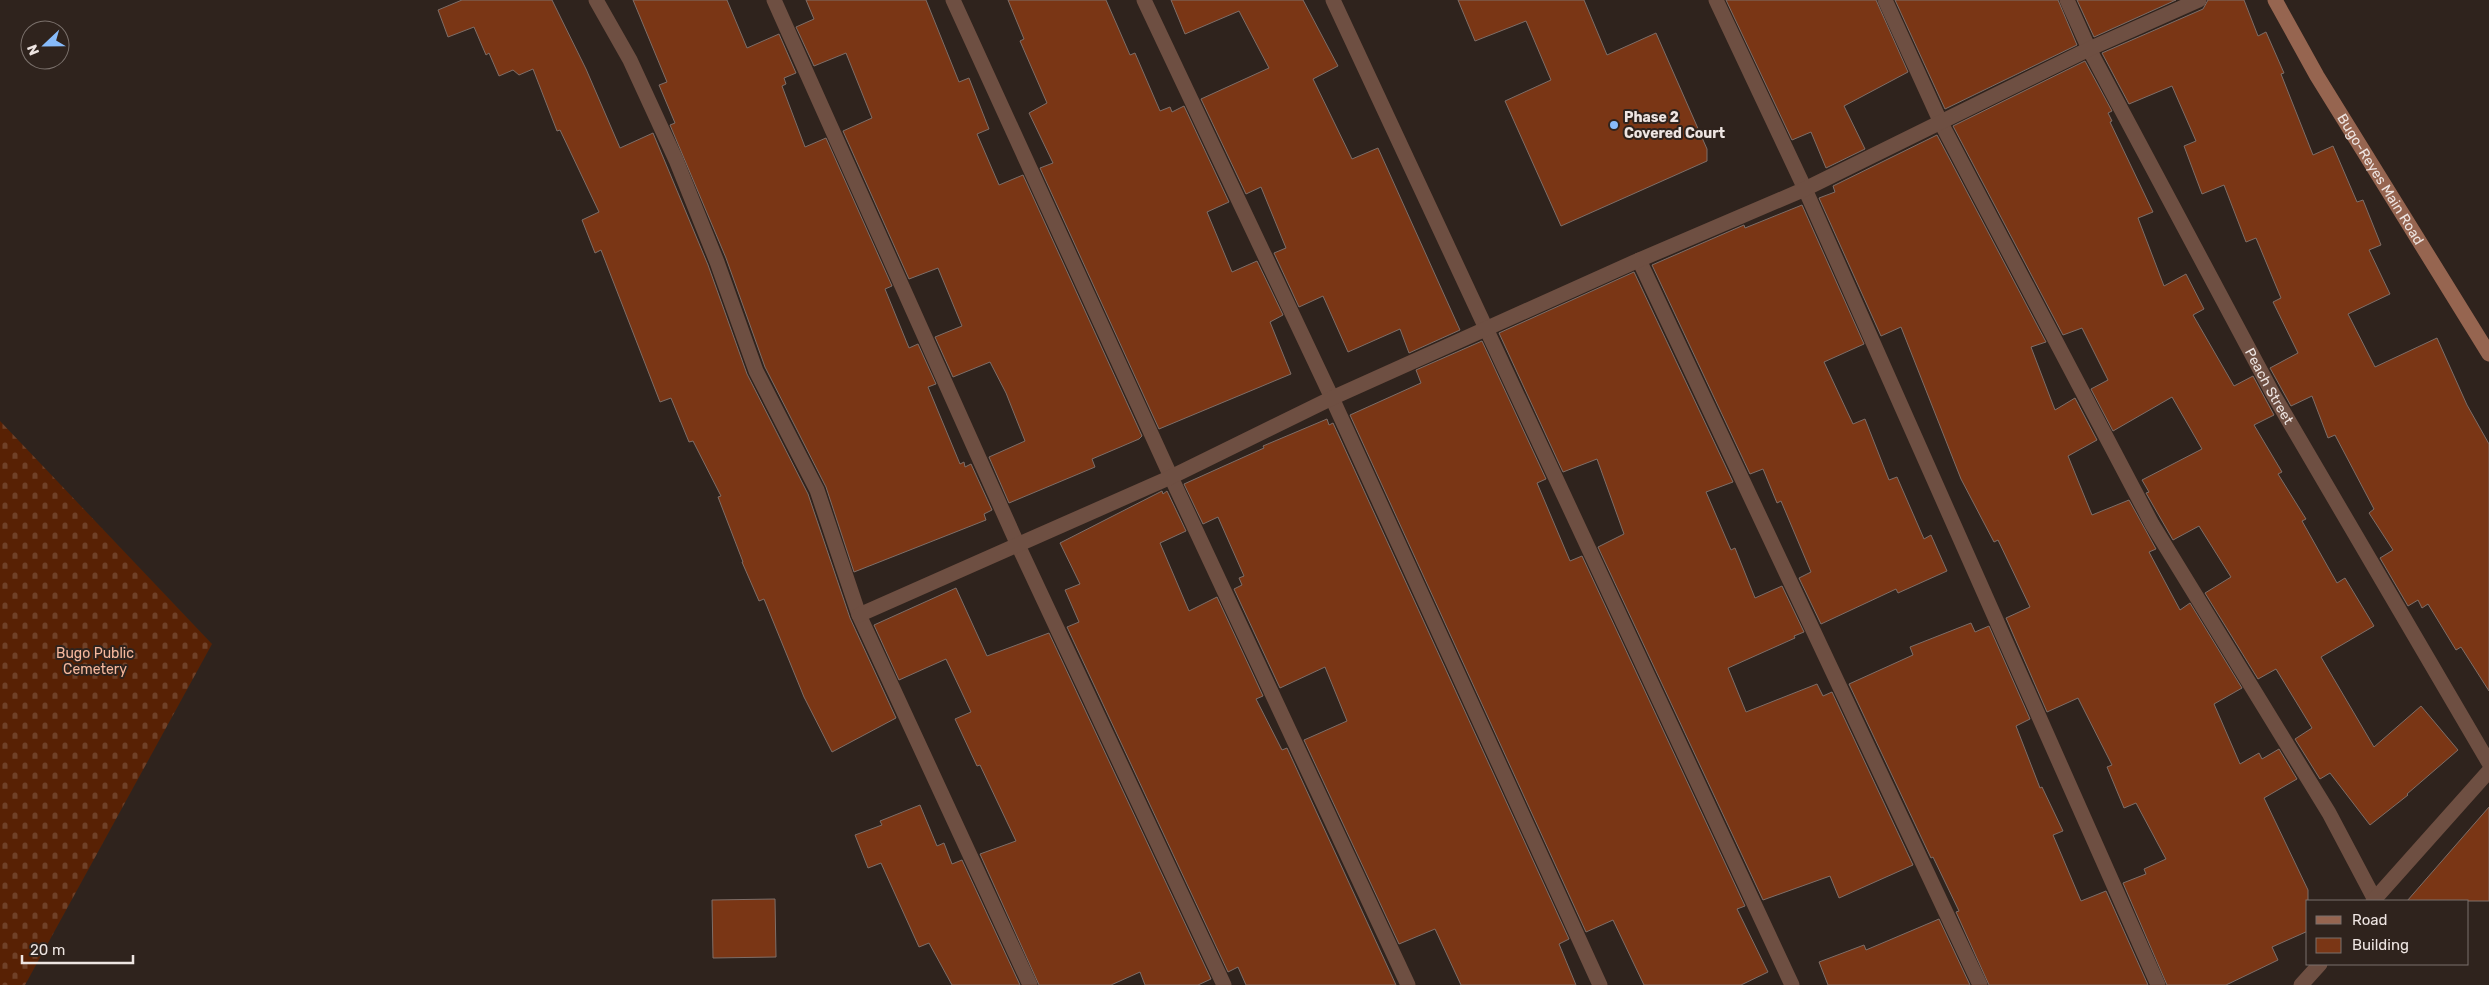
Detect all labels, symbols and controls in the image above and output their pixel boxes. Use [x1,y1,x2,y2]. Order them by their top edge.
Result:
north arrow [20,20,70,70]
text: N [24,42,43,58]
place label: Phase 2 Covered Court [1624,109,1726,142]
street label: Bugo-Reyes Main Road [2333,111,2427,248]
marker: Phase 2 Covered Court [1608,119,1620,131]
street label: Peach Street [2241,345,2297,428]
park label: Bugo Public Cemetery [56,645,134,678]
legend [2306,900,2469,965]
text: Road [2352,911,2388,929]
scale bar [22,932,134,964]
text: Building [2352,936,2409,954]
text: 20 m [30,941,65,959]

